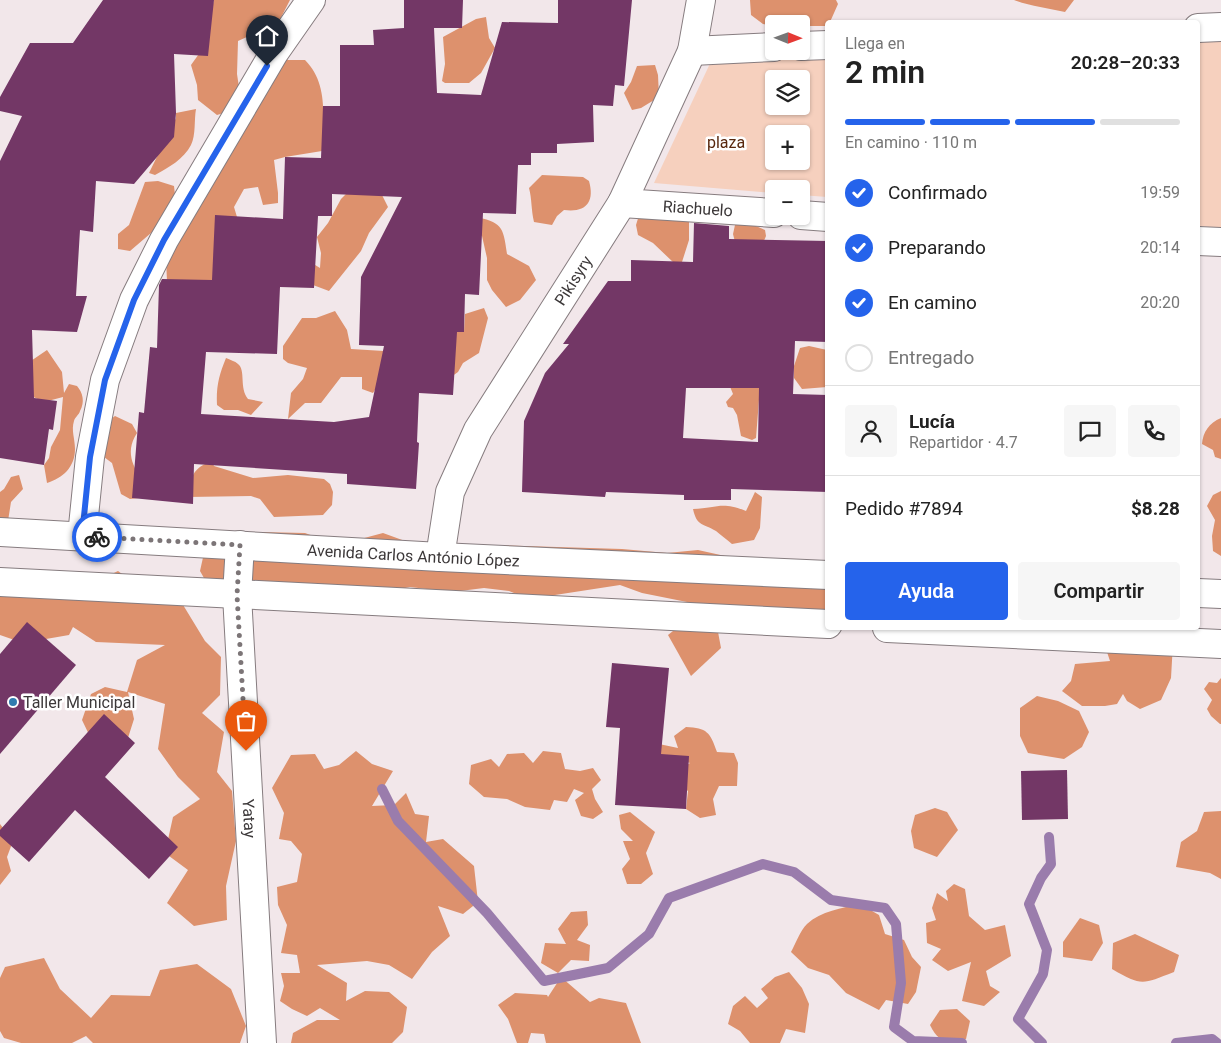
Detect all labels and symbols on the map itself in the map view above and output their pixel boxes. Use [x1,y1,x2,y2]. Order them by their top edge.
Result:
pin [246,15,288,66]
north arrow [765,15,810,60]
park label: plaza [707,133,745,152]
street label: Riachuelo [662,197,733,220]
street label: Pikisyry [551,252,596,309]
courier [72,512,122,562]
street label: Avenida Carlos António López [306,540,520,571]
place label: Taller Municipal [23,693,135,712]
marker: Taller Municipal [7,696,19,708]
pin [225,700,267,751]
street label: Yatay [238,799,260,839]

